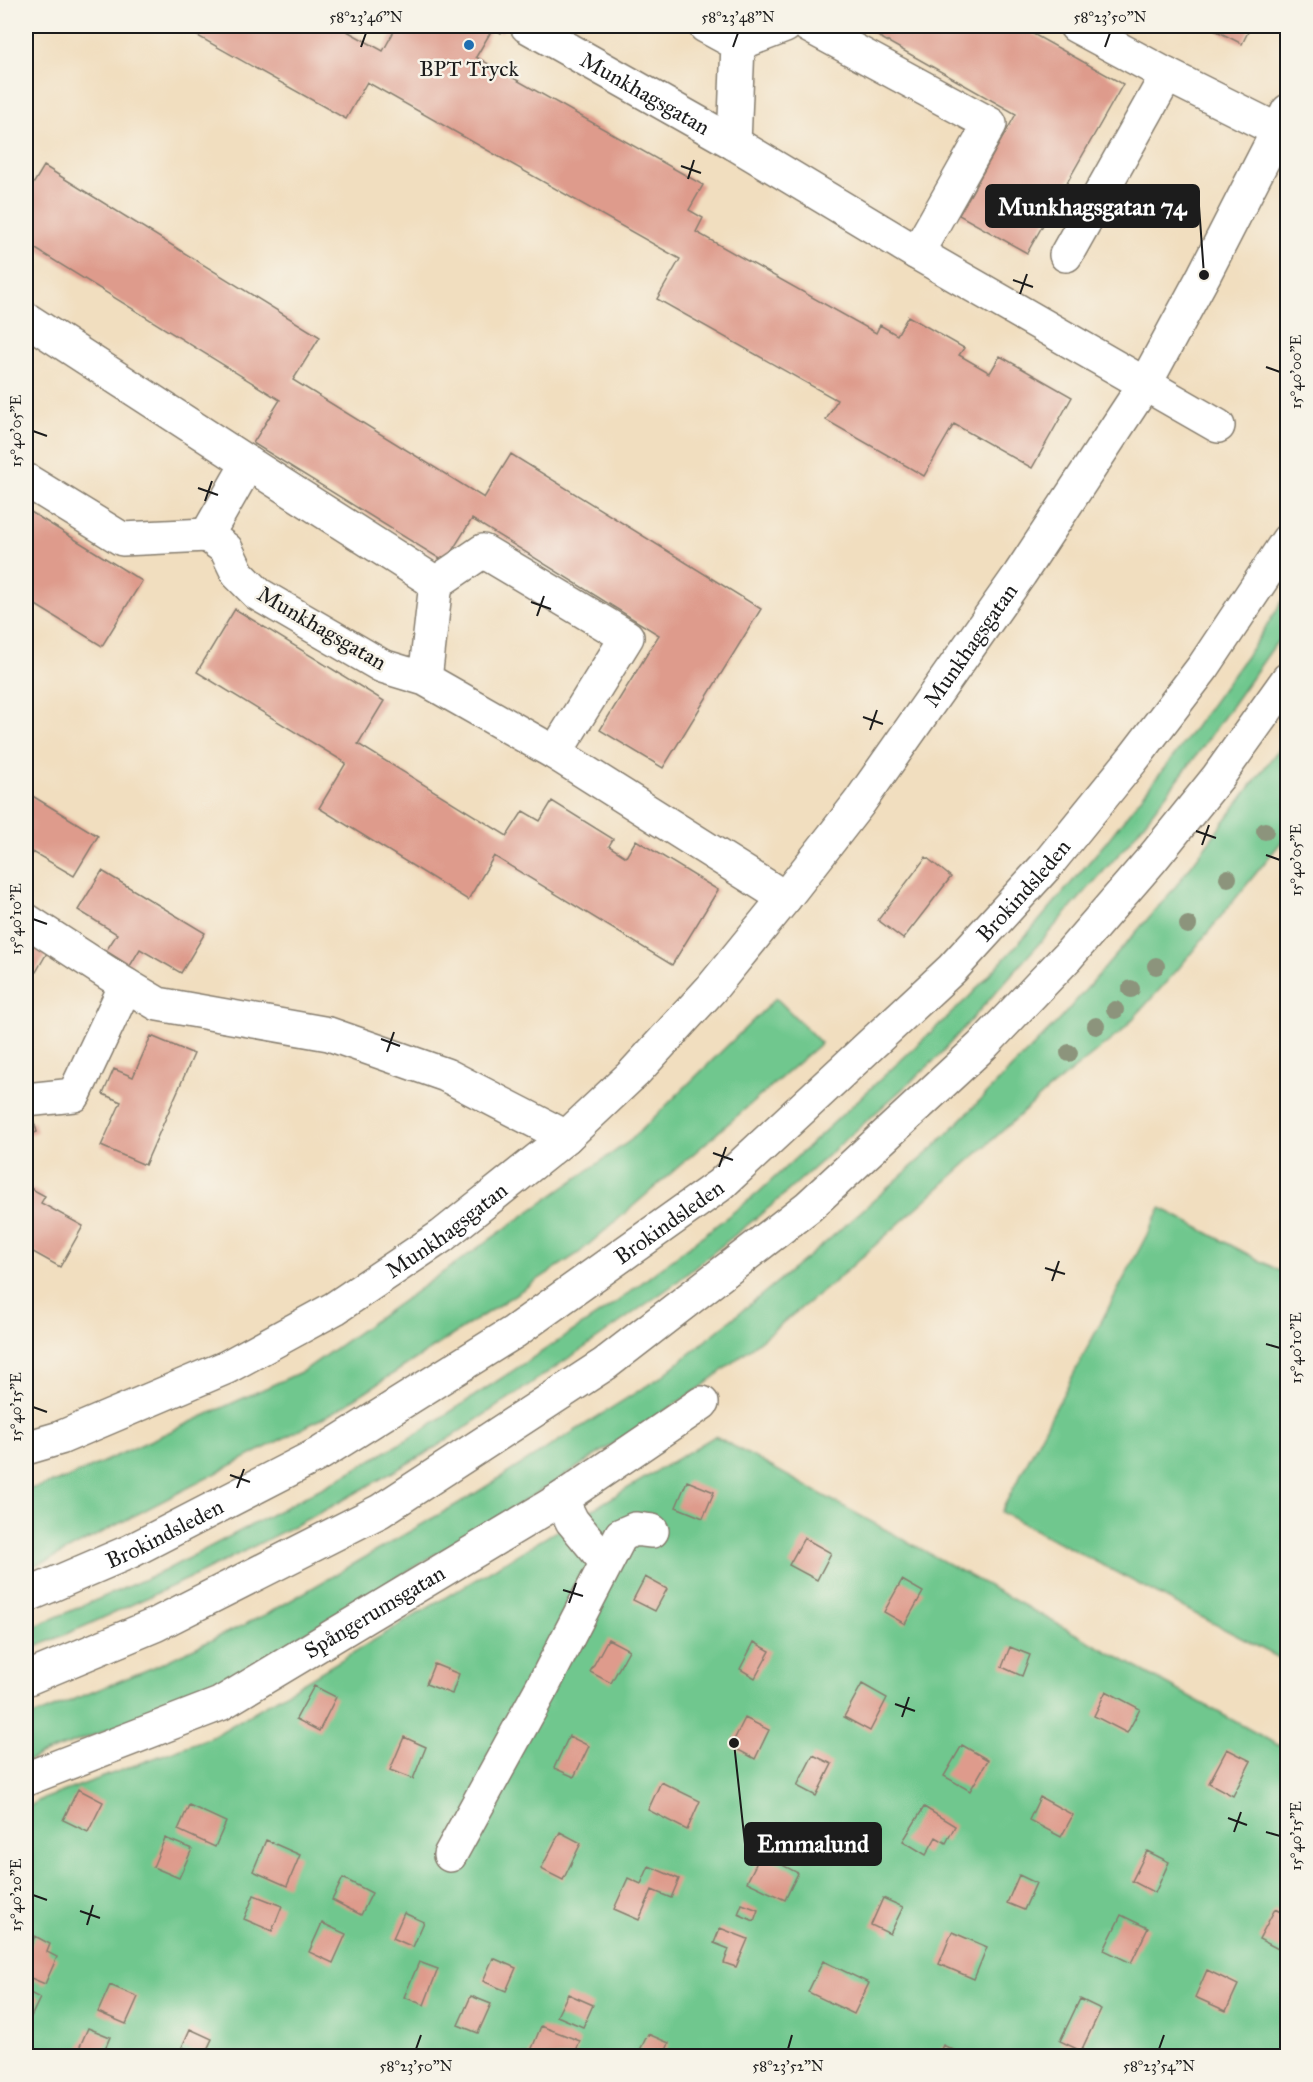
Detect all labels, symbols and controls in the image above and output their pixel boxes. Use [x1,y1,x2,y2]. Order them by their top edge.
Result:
text: 58°23'46"N [329,8,403,26]
text: 58°23'48"N [701,8,775,26]
text: 58°23'50"N [1074,8,1147,26]
marker: BPT Tryck [462,38,476,52]
street label: Munkhagsgatan [576,46,715,140]
place label: BPT Tryck [419,55,520,82]
callout: Munkhagsgatan 74 [986,185,1199,227]
text: Munkhagsgatan 74 [998,192,1188,222]
text: 15°40'00"E [1287,335,1305,409]
text: 15°40'05"E [7,395,25,467]
street label: Munkhagsgatan [918,578,1023,712]
street label: Munkhagsgatan [253,580,391,676]
text: 15°40'05"E [1287,824,1305,896]
street label: Brokindsleden [970,834,1076,947]
text: 15°40'10"E [7,883,25,955]
street label: Brokindsleden [609,1173,729,1270]
street label: Munkhagsgatan [380,1176,513,1284]
text: 15°40'10"E [1287,1312,1305,1384]
text: 15°40'15"E [7,1372,25,1442]
street label: Brokindsleden [101,1492,228,1574]
street label: Spångerumsgatan [299,1559,450,1664]
text: 15°40'15"E [1287,1801,1305,1871]
callout: Emmalund [745,1823,881,1865]
text: Emmalund [757,1829,870,1859]
text: 15°40'20"E [7,1858,25,1931]
text: 58°23'50"N [380,2057,453,2075]
text: 58°23'52"N [752,2057,824,2075]
text: 58°23'54"N [1123,2057,1195,2075]

